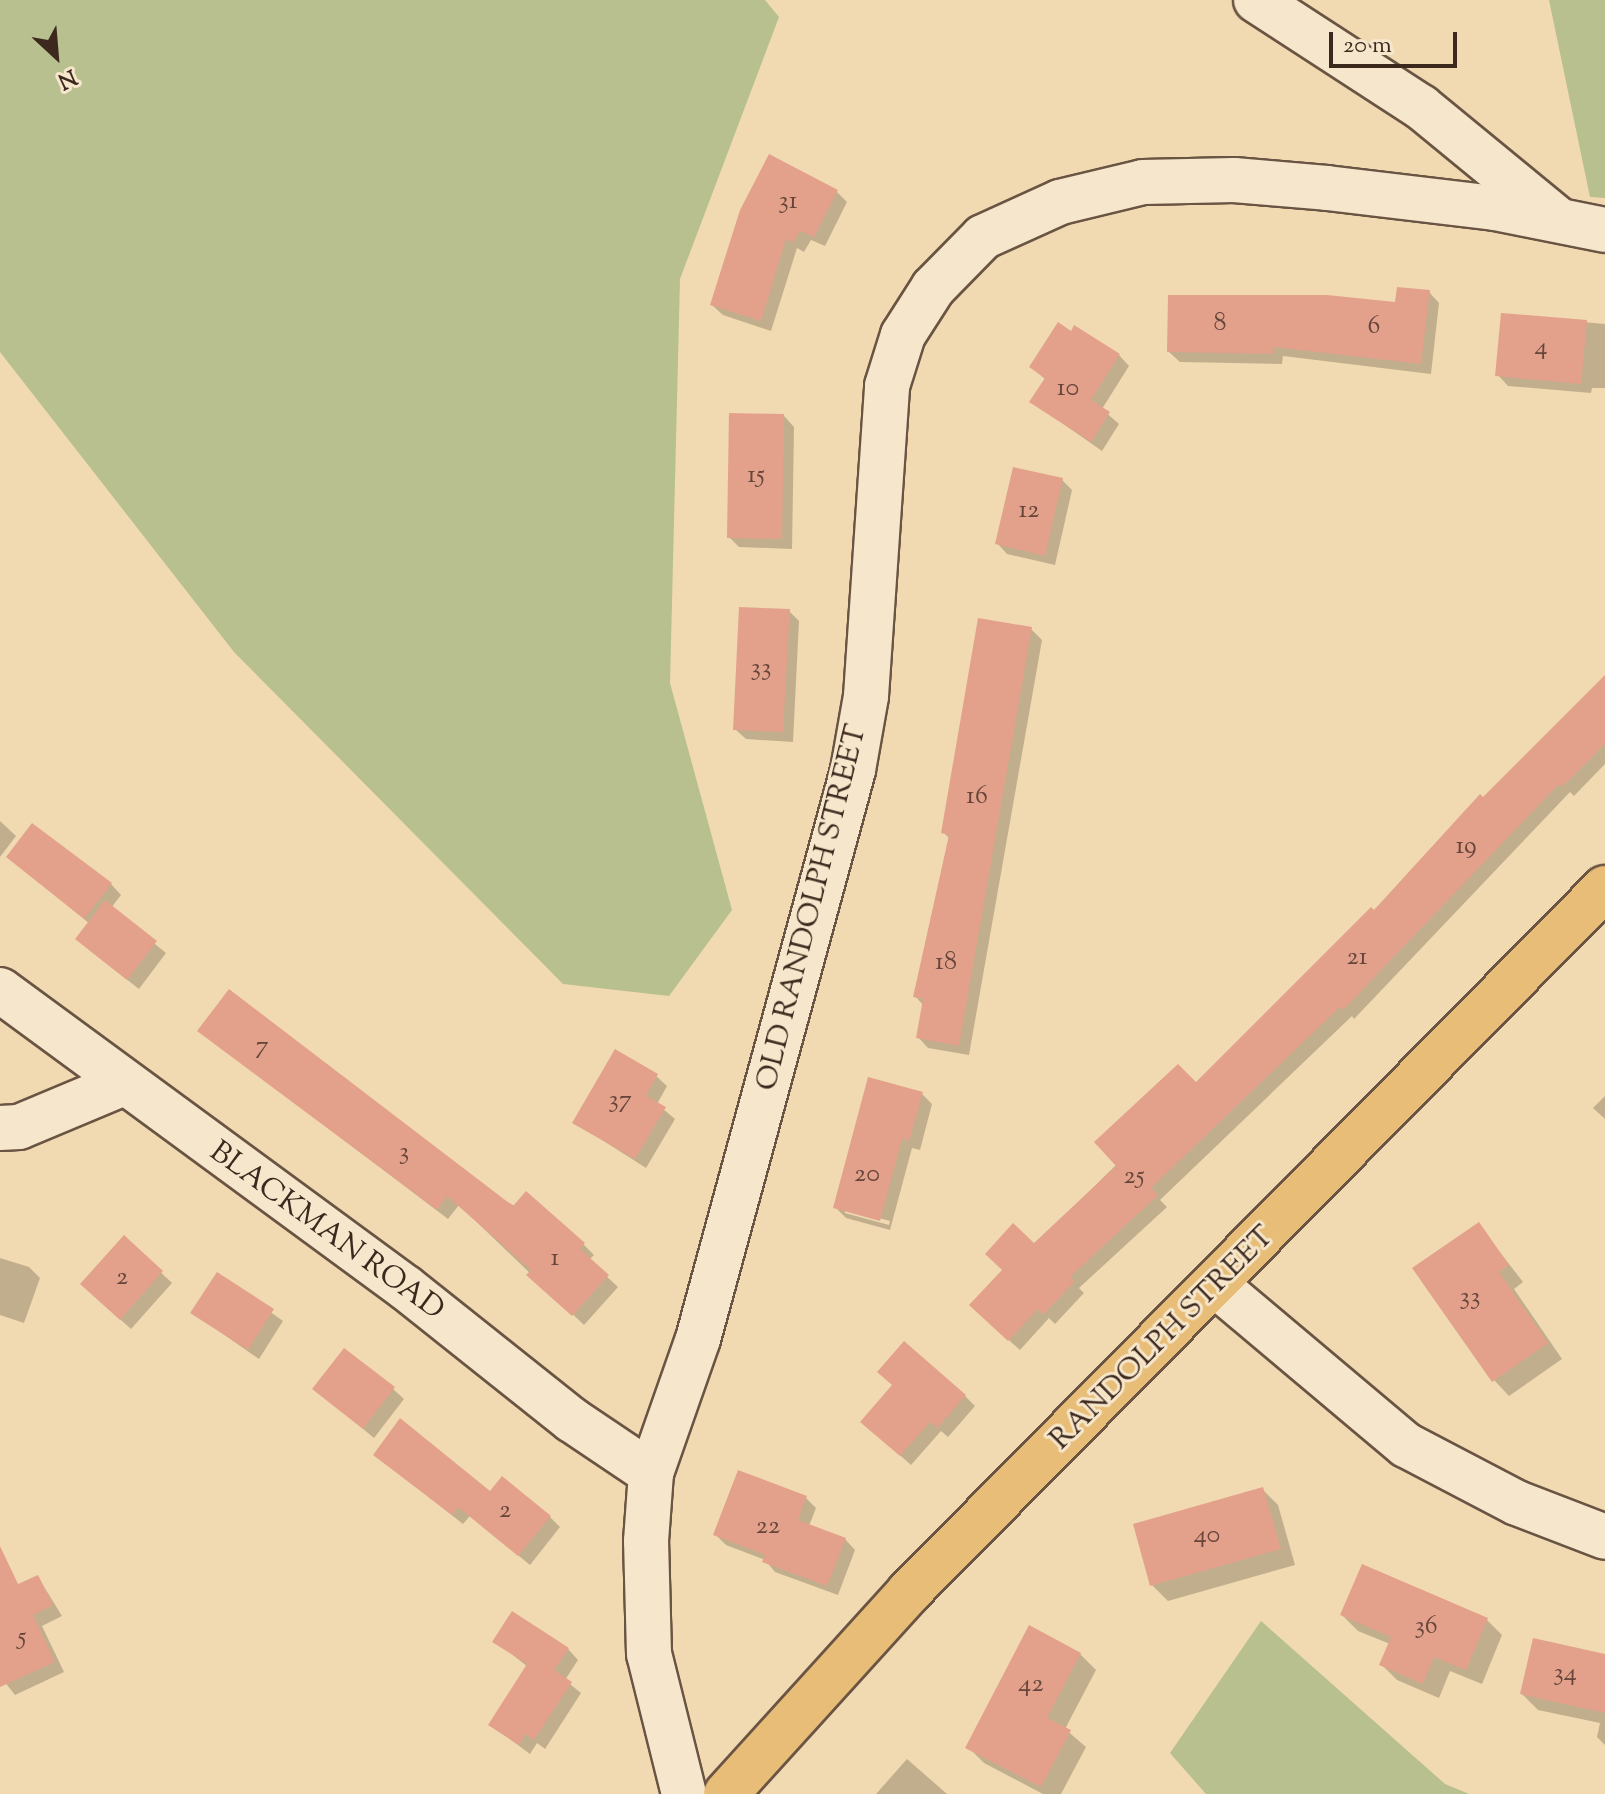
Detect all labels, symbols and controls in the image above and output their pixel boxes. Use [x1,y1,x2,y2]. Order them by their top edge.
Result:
north arrow [16,16,96,96]
scale bar [1333,16,1461,66]
text: 20 m [1343,29,1392,63]
text: N [52,59,81,96]
house number: 31 [778,186,798,218]
house number: 8 [1214,308,1226,340]
house number: 6 [1368,311,1380,343]
house number: 4 [1534,332,1548,364]
house number: 10 [1057,373,1079,405]
house number: 15 [747,460,765,492]
house number: 12 [1018,495,1040,527]
house number: 33 [750,653,772,685]
street label: OLD RANDOLPH STREET [750,721,876,1095]
house number: 16 [966,781,988,813]
house number: 19 [1455,831,1477,863]
house number: 21 [1346,942,1368,974]
house number: 18 [935,947,957,979]
house number: 7 [255,1031,269,1063]
house number: 37 [608,1085,632,1117]
street label: BLACKMAN ROAD [202,1135,450,1329]
house number: 3 [399,1137,409,1169]
house number: 20 [854,1159,880,1191]
house number: 25 [1123,1161,1145,1193]
street label: RANDOLPH STREET [1043,1219,1283,1459]
house number: 1 [551,1243,559,1275]
house number: 2 [116,1262,128,1294]
house number: 33 [1459,1282,1481,1314]
house number: 2 [499,1495,511,1527]
house number: 22 [756,1511,780,1543]
house number: 40 [1194,1520,1220,1552]
house number: 36 [1414,1611,1438,1643]
house number: 5 [18,1622,26,1654]
house number: 34 [1553,1658,1577,1690]
house number: 42 [1018,1669,1044,1701]

